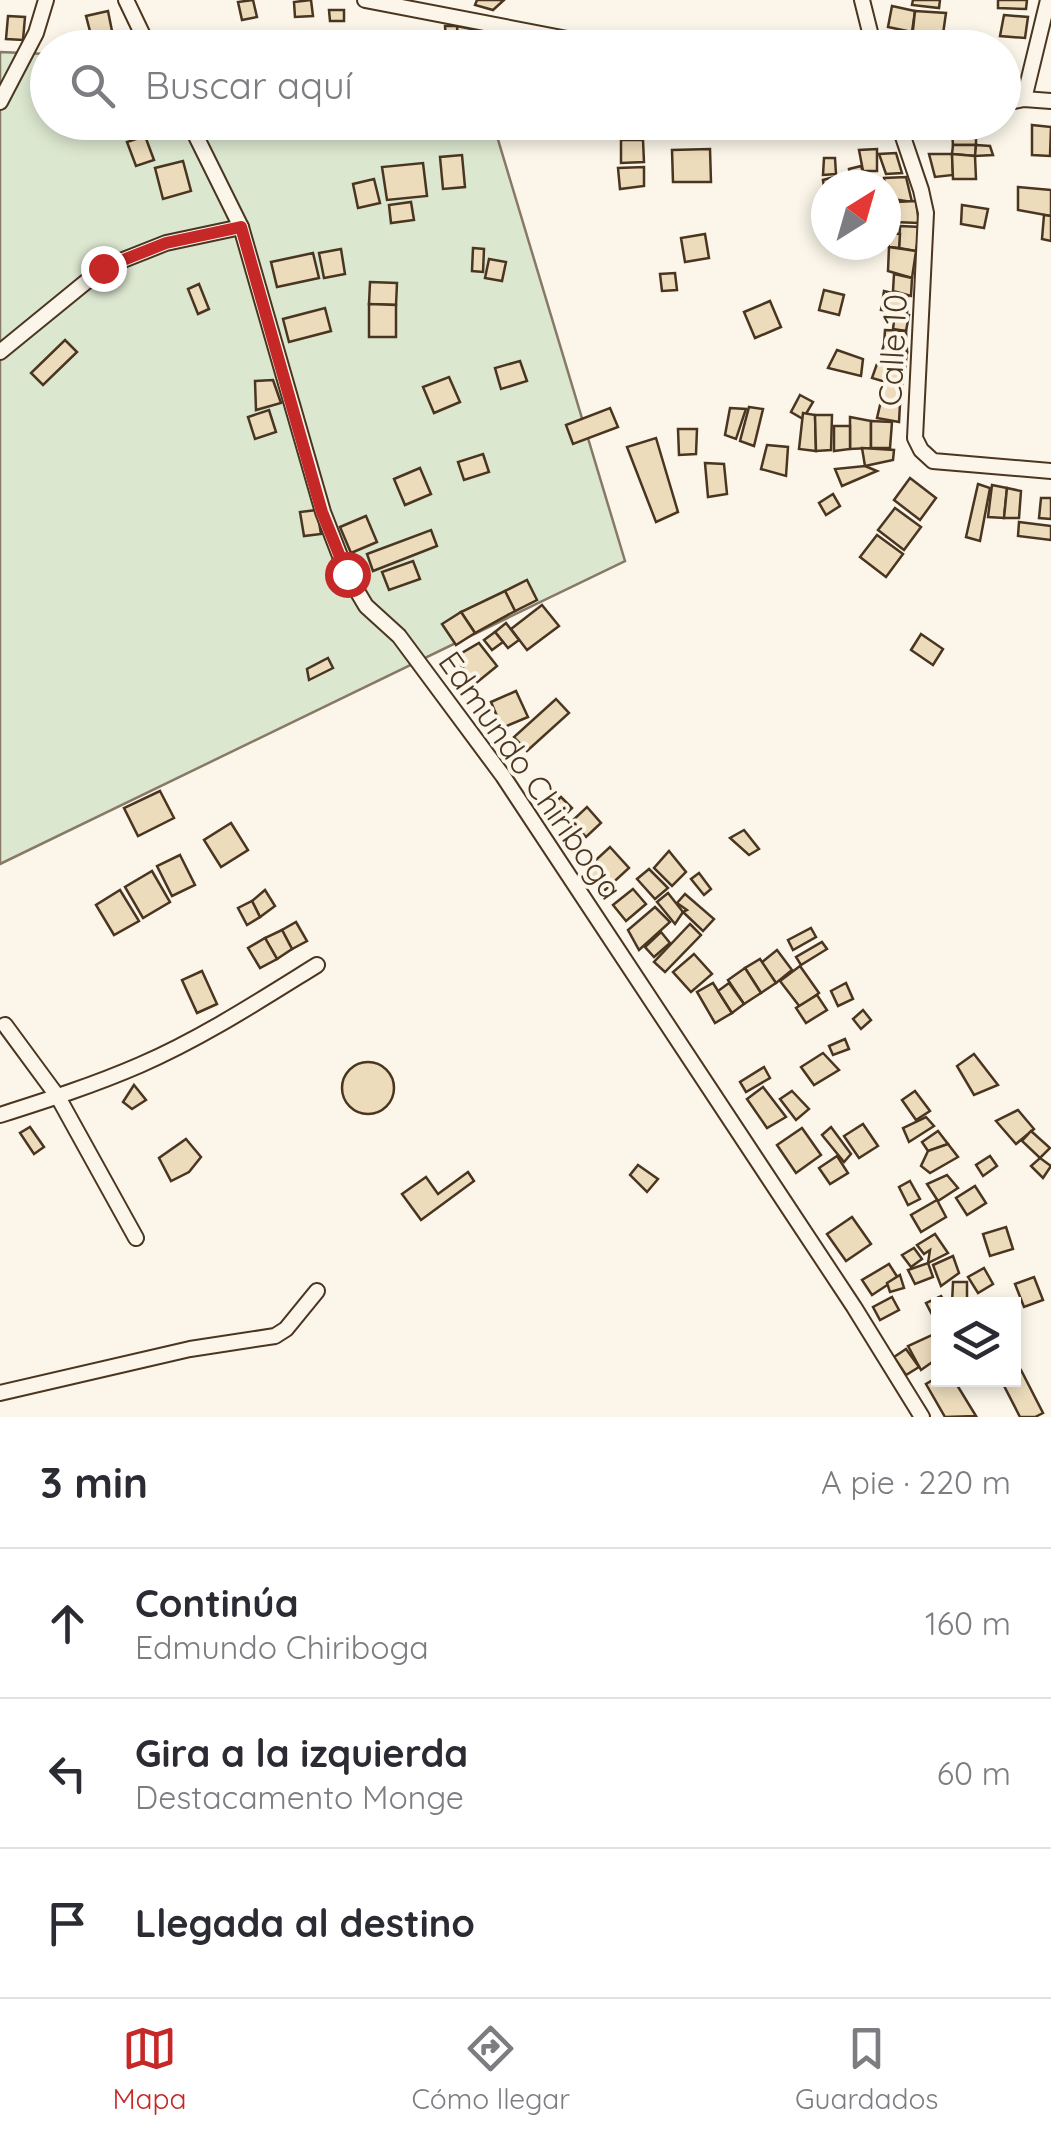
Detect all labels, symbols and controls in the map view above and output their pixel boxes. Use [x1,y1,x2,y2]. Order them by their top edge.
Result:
search box [30,30,1021,140]
icon: search [65,58,120,113]
text: Buscar aquí [145,61,353,109]
north arrow [811,170,901,260]
route end [81,246,127,292]
street label: Calle 10 [869,293,915,407]
route start [325,552,371,598]
street label: Edmundo Chiriboga [430,643,632,907]
map controls [931,1297,1021,1387]
button: layers [931,1297,1021,1387]
text: 3 min [40,1456,148,1509]
text: A pie · 220 m [821,1462,1011,1502]
text: Continúa [135,1579,299,1627]
icon: ahead [40,1596,95,1651]
text: 160 m [925,1603,1011,1643]
text: Edmundo Chiriboga [135,1627,429,1667]
text: Gira a la izquierda [135,1729,468,1777]
icon: left [40,1746,95,1801]
text: 60 m [937,1753,1011,1793]
text: Destacamento Monge [135,1777,464,1817]
icon: arrive [40,1896,95,1951]
text: Llegada al destino [135,1899,475,1947]
tab: Mapa [112,2021,187,2116]
tab: Cómo llegar [411,2021,570,2116]
tab: Guardados [795,2021,939,2116]

